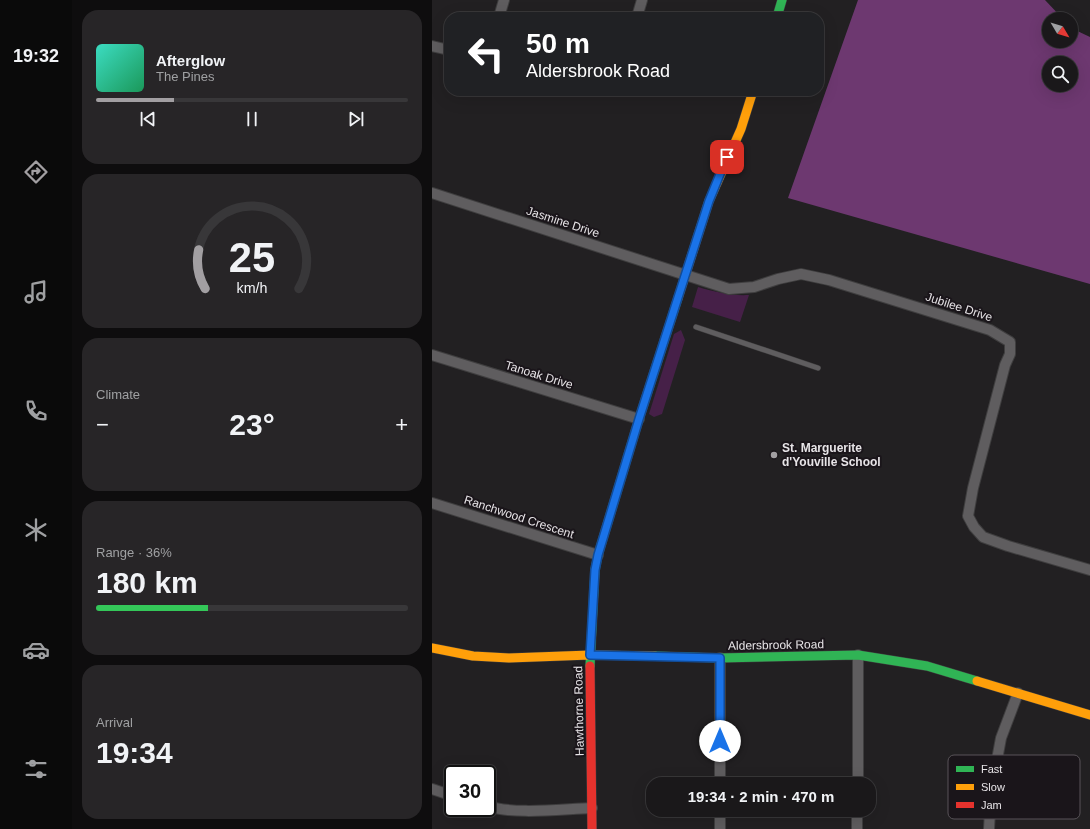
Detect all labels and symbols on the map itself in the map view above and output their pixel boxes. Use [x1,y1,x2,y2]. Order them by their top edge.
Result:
north arrow [1042,12,1078,48]
pin [710,140,744,174]
street label: Jasmine Drive [525,204,602,241]
street label: Jubilee Drive [924,290,994,324]
street label: Tanoak Drive [503,358,575,392]
place label: St. Marguerite d'Youville School [782,441,881,469]
marker: St. Marguerite d'Youville School [769,450,779,460]
street label: Ranchwood Crescent [462,493,576,542]
street label: Aldersbrook Road [728,637,824,653]
street label: Hawthorne Road [571,666,587,756]
position arrow [699,720,741,762]
legend [948,755,1080,819]
text: Fast [981,763,1002,775]
speed limit sign: 30 [444,765,496,817]
text: Slow [981,781,1005,793]
text: Jam [981,799,1002,811]

